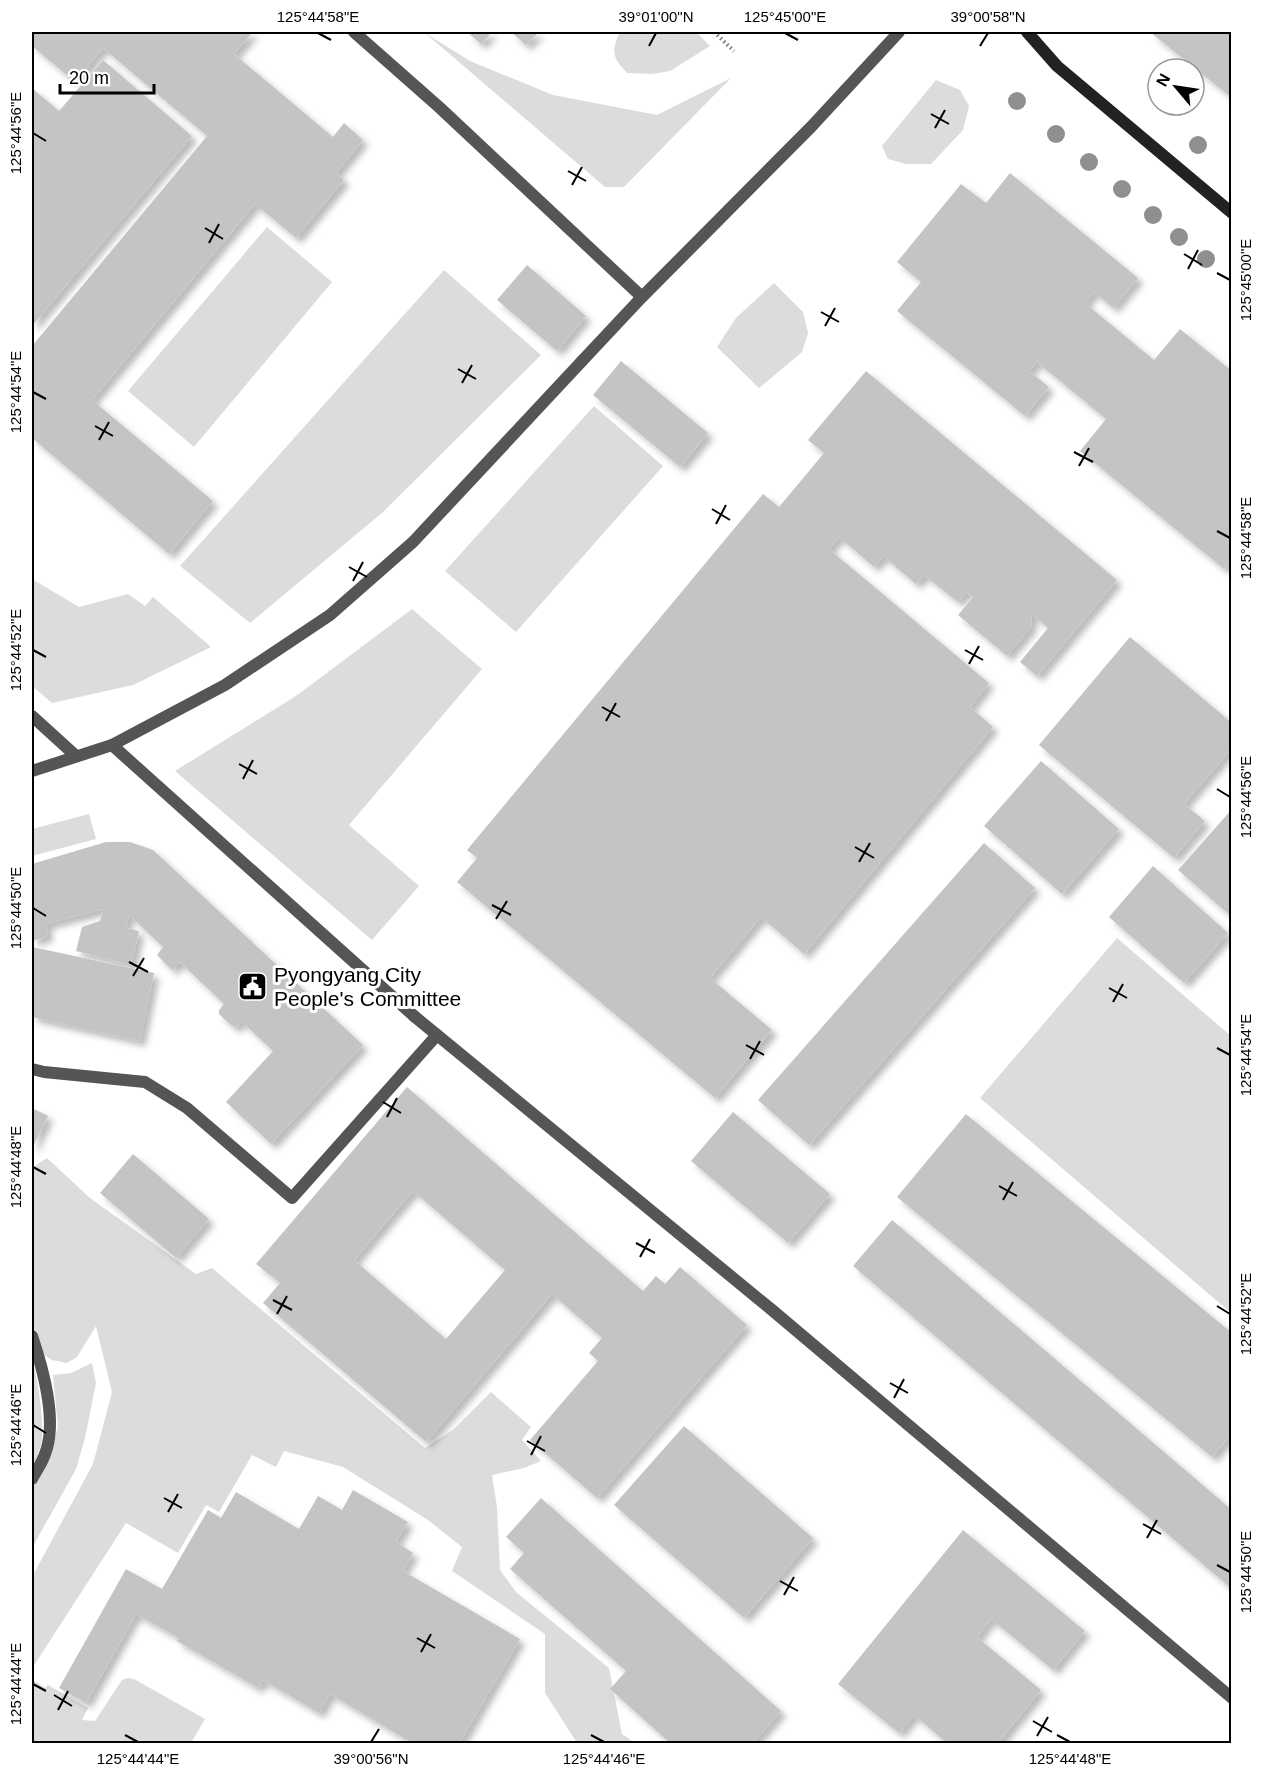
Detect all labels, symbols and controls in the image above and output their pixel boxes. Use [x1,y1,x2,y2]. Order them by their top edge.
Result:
text: 125°44'58"E [277,8,359,25]
text: 39°01'00"N [618,8,694,25]
text: 125°45'00"E [744,8,826,25]
text: 39°00'58"N [950,8,1026,25]
scale bar [60,57,154,95]
north arrow [1146,57,1206,117]
text: 20 m [69,68,109,88]
text: N [1153,71,1174,89]
text: 125°44'56"E [7,92,24,174]
text: 125°45'00"E [1237,239,1254,321]
text: 125°44'54"E [7,351,24,433]
text: 125°44'58"E [1237,497,1254,579]
text: 125°44'52"E [7,609,24,691]
text: 125°44'56"E [1237,756,1254,838]
text: 125°44'50"E [7,867,24,949]
place label: Pyongyang City People's Committee [274,963,461,1010]
public building icon: Pyongyang City People's Committee [237,971,269,1003]
text: 125°44'54"E [1237,1014,1254,1096]
text: 125°44'48"E [7,1126,24,1208]
text: 125°44'52"E [1237,1273,1254,1355]
text: 125°44'46"E [7,1384,24,1466]
text: 125°44'50"E [1237,1531,1254,1613]
text: 125°44'44"E [7,1643,24,1725]
text: 125°44'44"E [97,1750,179,1767]
text: 39°00'56"N [333,1750,409,1767]
text: 125°44'46"E [563,1750,645,1767]
text: 125°44'48"E [1029,1750,1111,1767]

